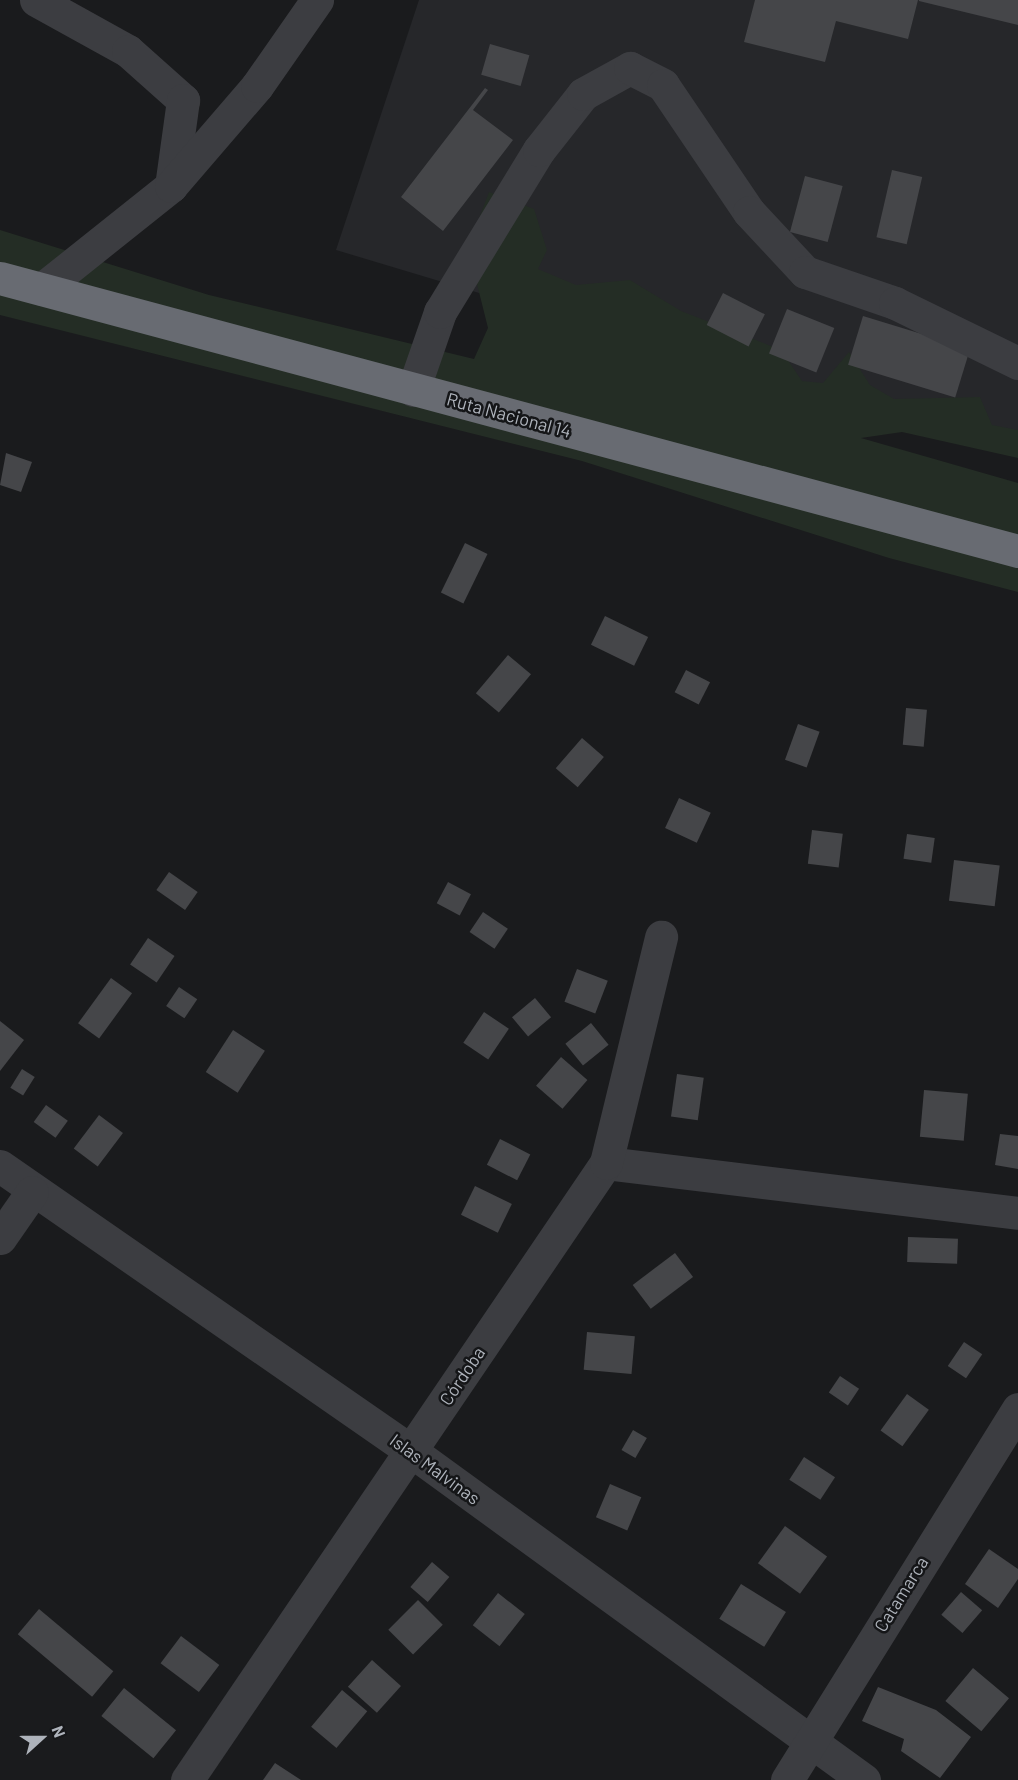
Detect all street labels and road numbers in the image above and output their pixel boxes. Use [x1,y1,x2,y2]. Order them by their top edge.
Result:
street label: Ruta Nacional 14 [444,388,574,442]
street label: Córdoba [435,1343,489,1409]
street label: Islas Malvinas [386,1429,484,1509]
street label: Catamarca [869,1552,933,1636]

